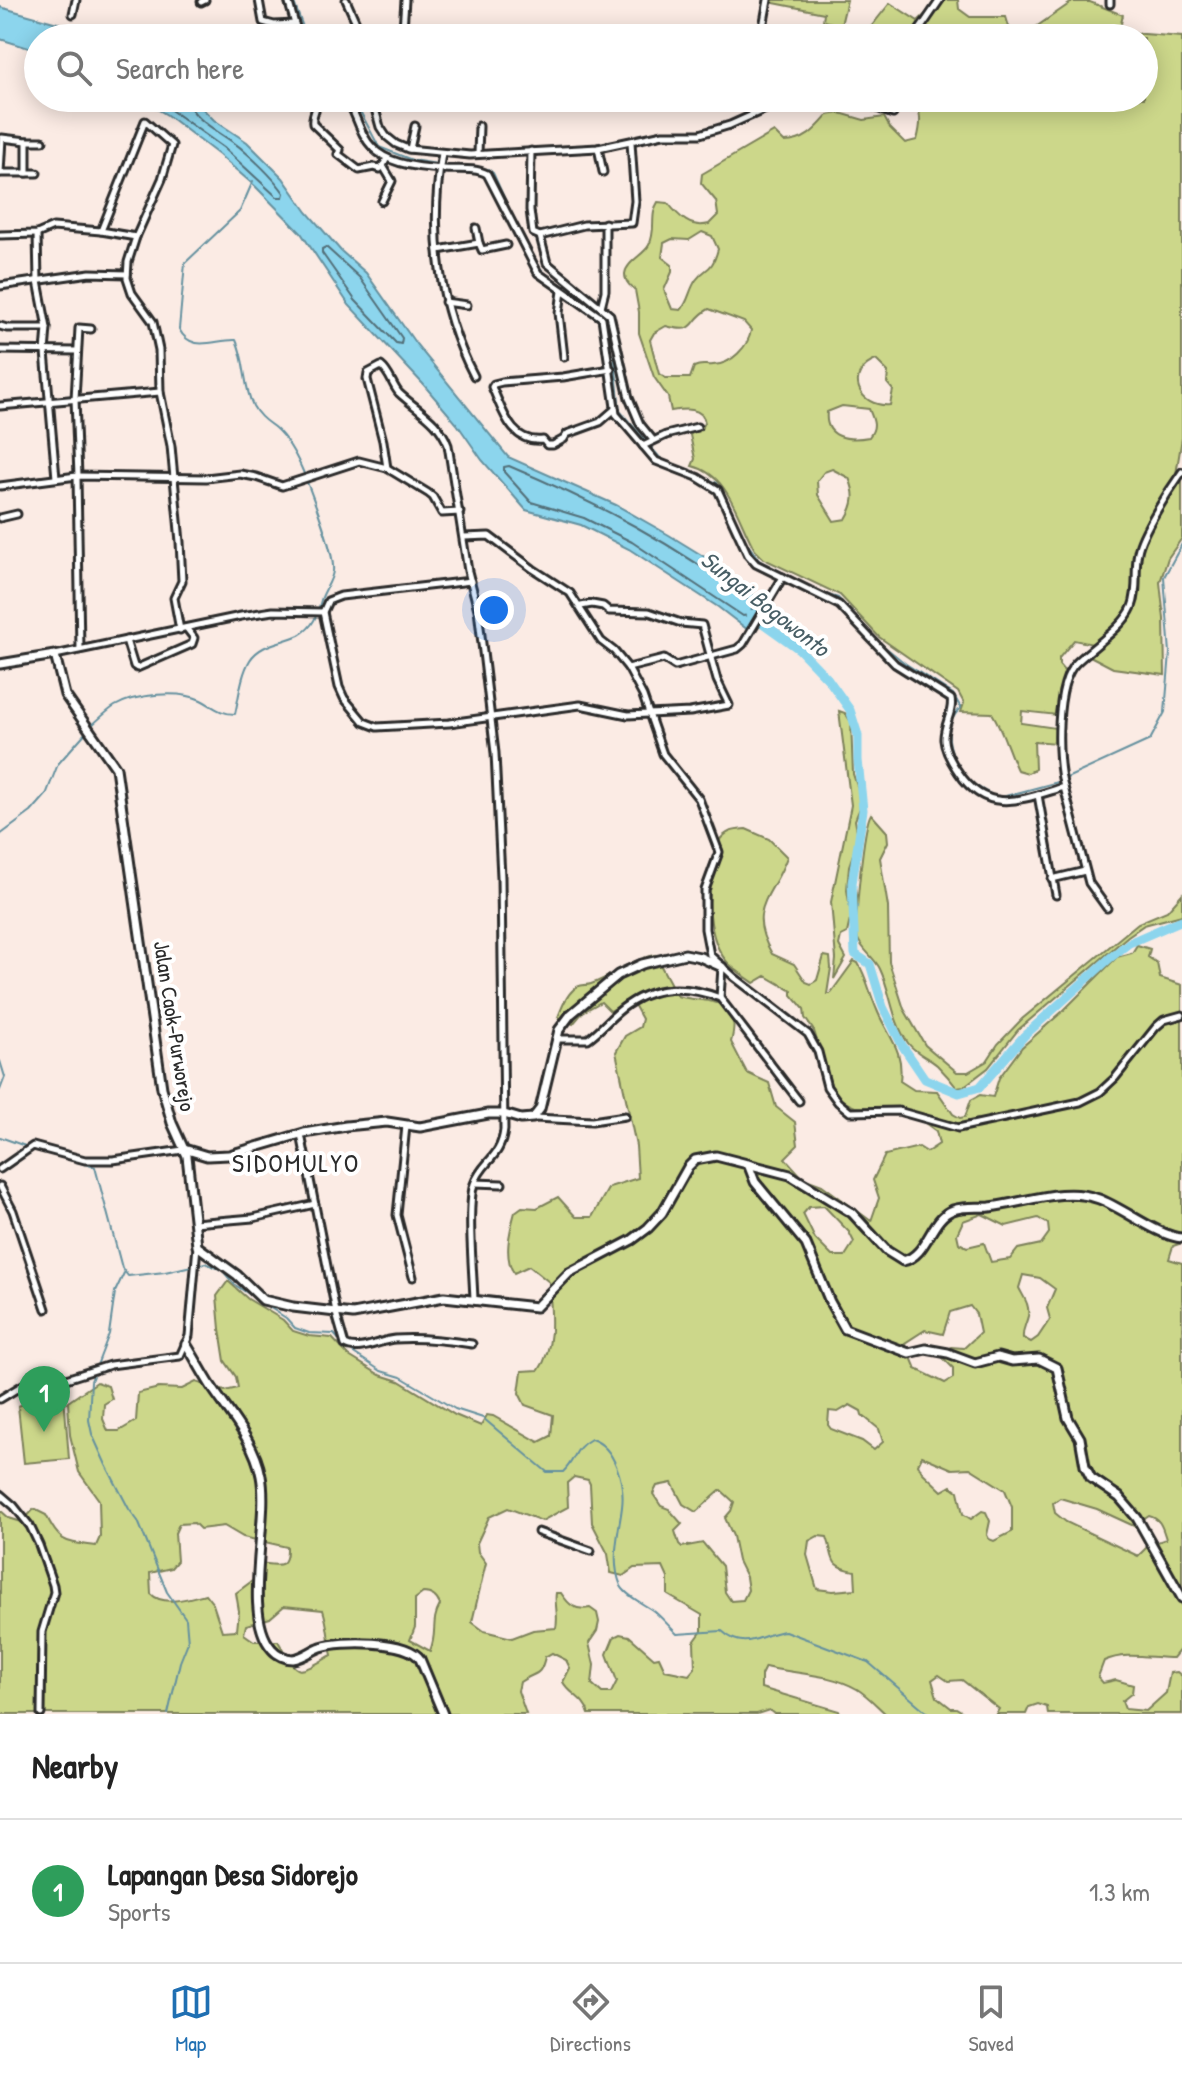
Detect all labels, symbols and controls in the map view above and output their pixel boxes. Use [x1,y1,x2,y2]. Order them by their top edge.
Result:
search box [24,24,1158,112]
icon: search [52,46,96,90]
text: Search here [116,48,244,88]
water label: Sungai Bogowonto [694,543,838,666]
your location [474,590,514,630]
street label: Jalan Caok-Purworejo [147,939,203,1113]
district label: SIDOMULYO [232,1145,360,1180]
pin: 1 [18,1366,70,1432]
text: Nearby [32,1743,118,1789]
text: Lapangan Desa Sidorejo [108,1854,358,1894]
text: 1 [53,1874,63,1909]
text: 1.3 km [1089,1874,1150,1909]
text: Sports [108,1894,171,1929]
tab: Map [169,1980,213,2058]
tab: Directions [550,1980,631,2058]
tab: Saved [968,1980,1013,2058]

